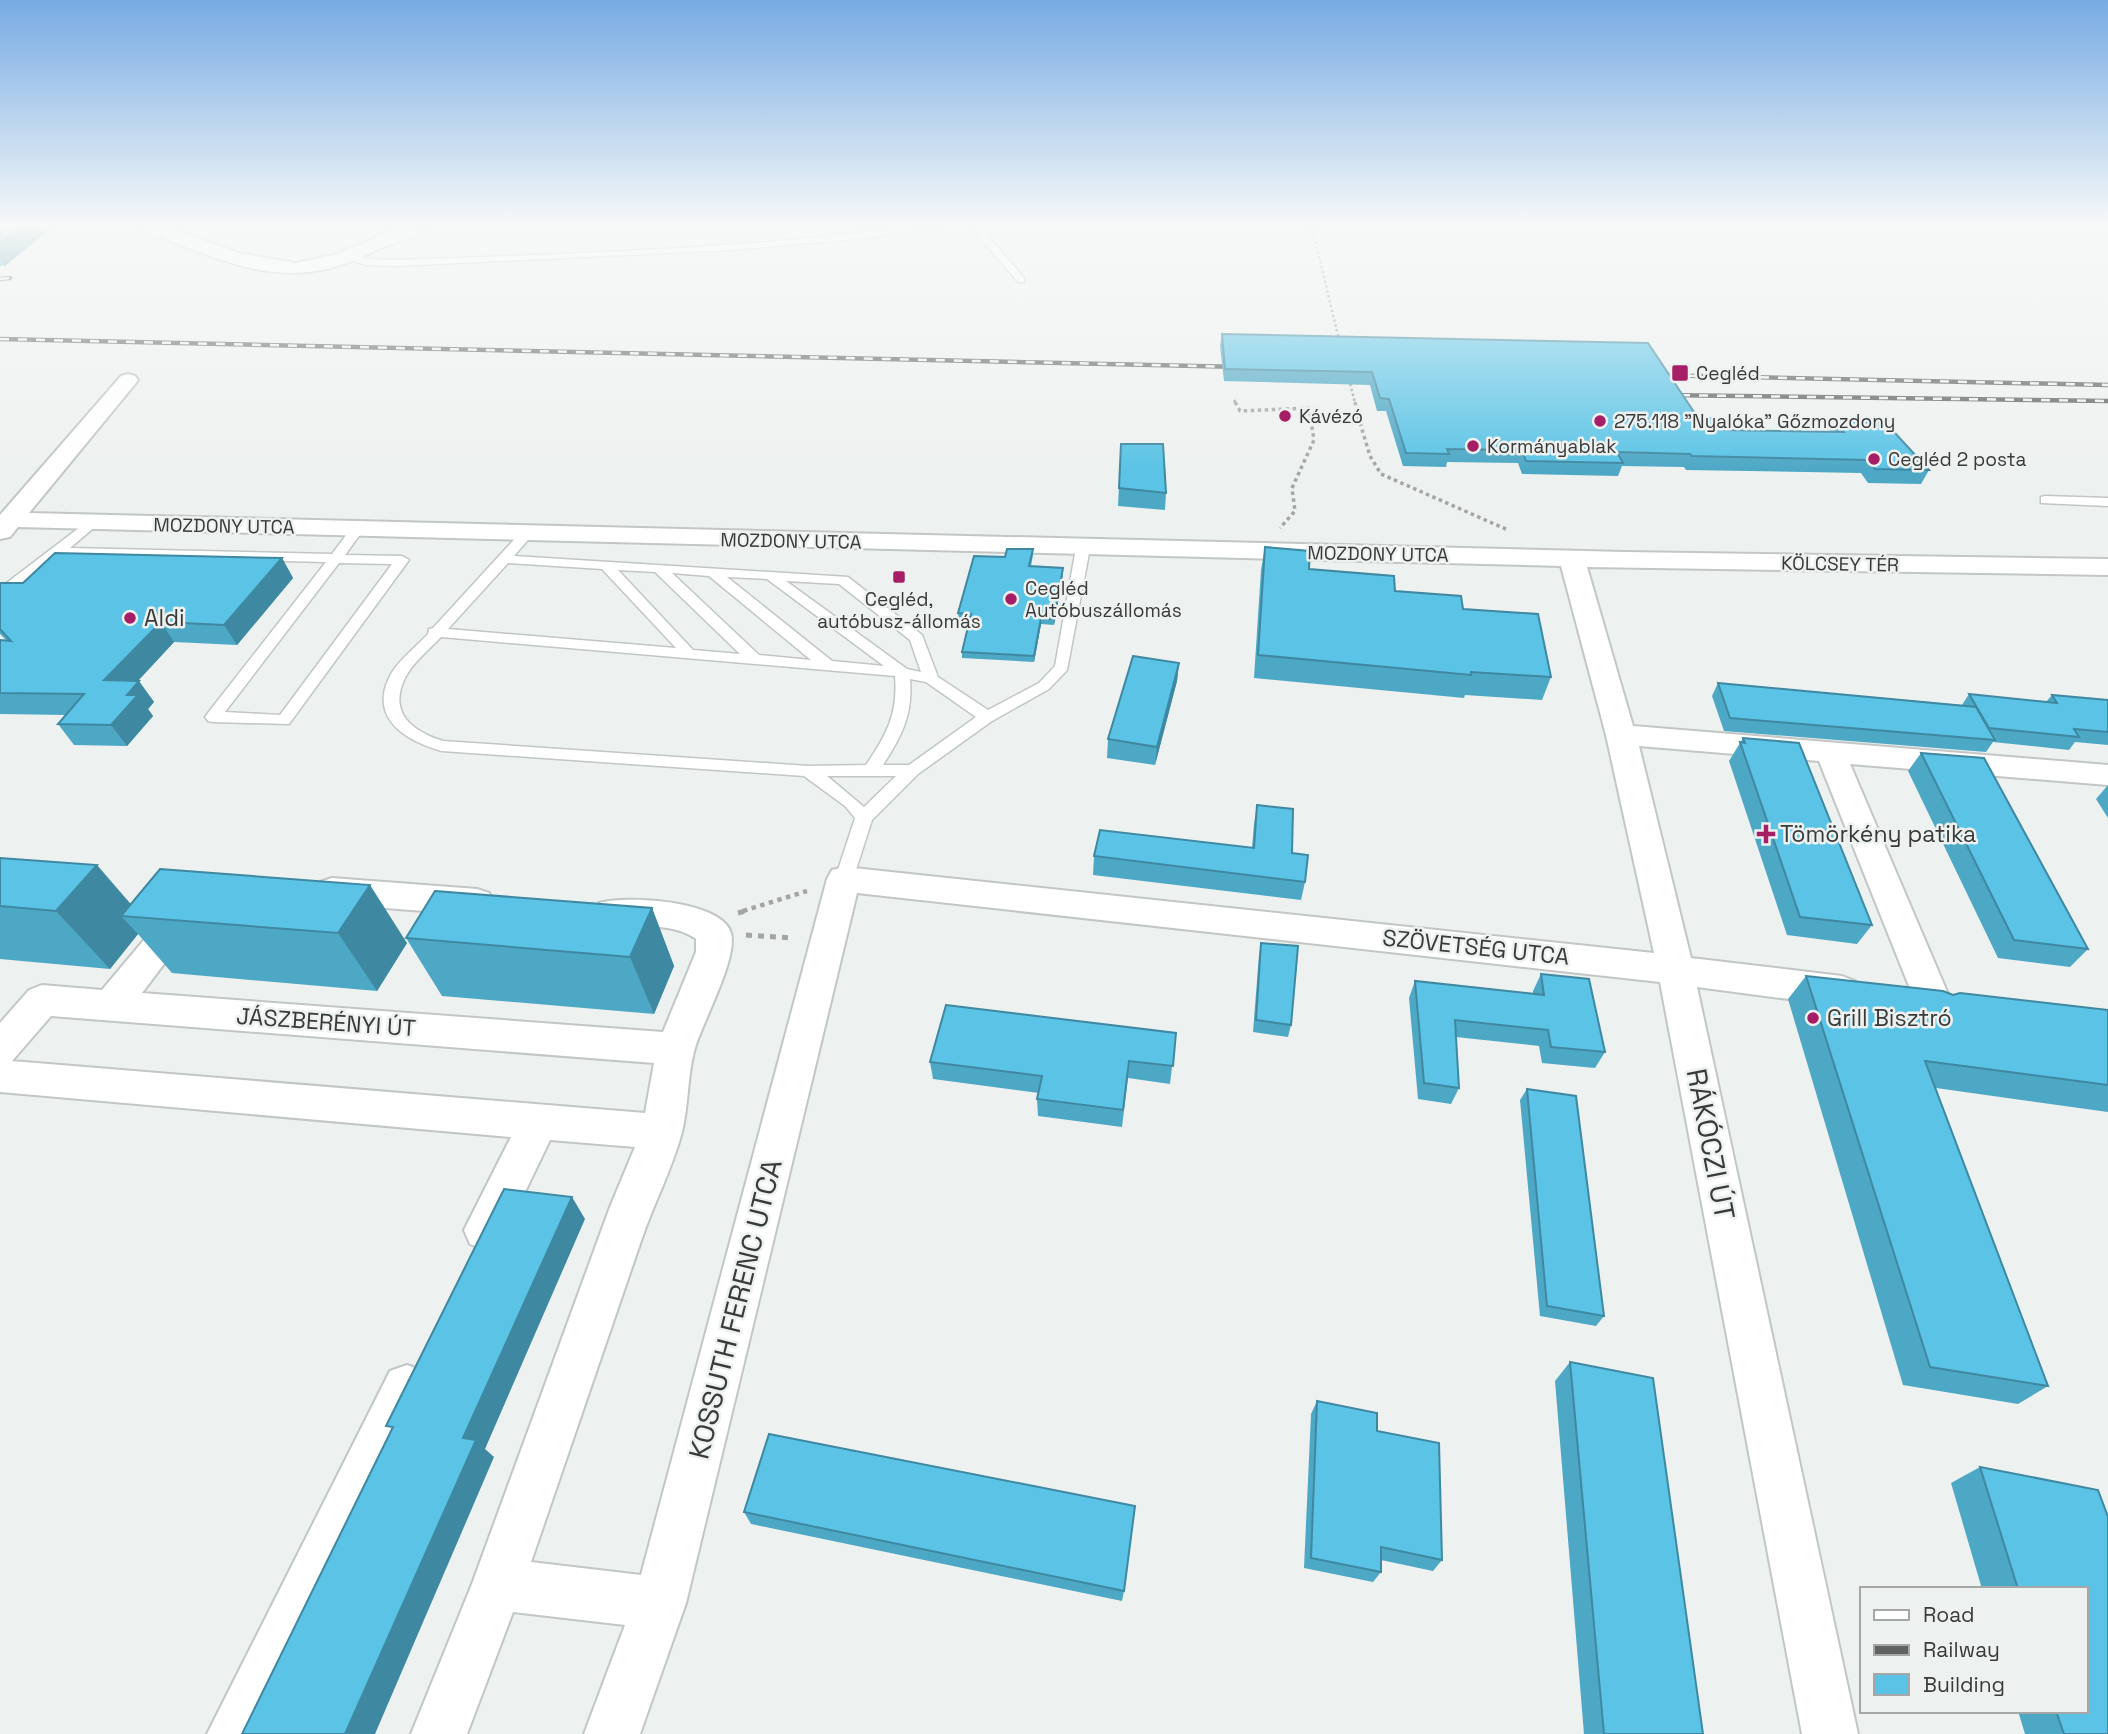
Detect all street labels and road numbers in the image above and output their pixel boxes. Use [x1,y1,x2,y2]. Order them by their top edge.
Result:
street label: MOZDONY UTCA [153,512,295,540]
street label: MOZDONY UTCA [720,527,862,555]
street label: MOZDONY UTCA [1307,540,1449,568]
street label: KÖLCSEY TÉR [1781,550,1899,578]
street label: SZÖVETSÉG UTCA [1381,922,1571,972]
street label: JÁSZBERÉNYI ÚT [235,1001,417,1043]
street label: RÁKÓCZI ÚT [1679,1065,1743,1223]
street label: KOSSUTH FERENC UTCA [680,1155,790,1463]

